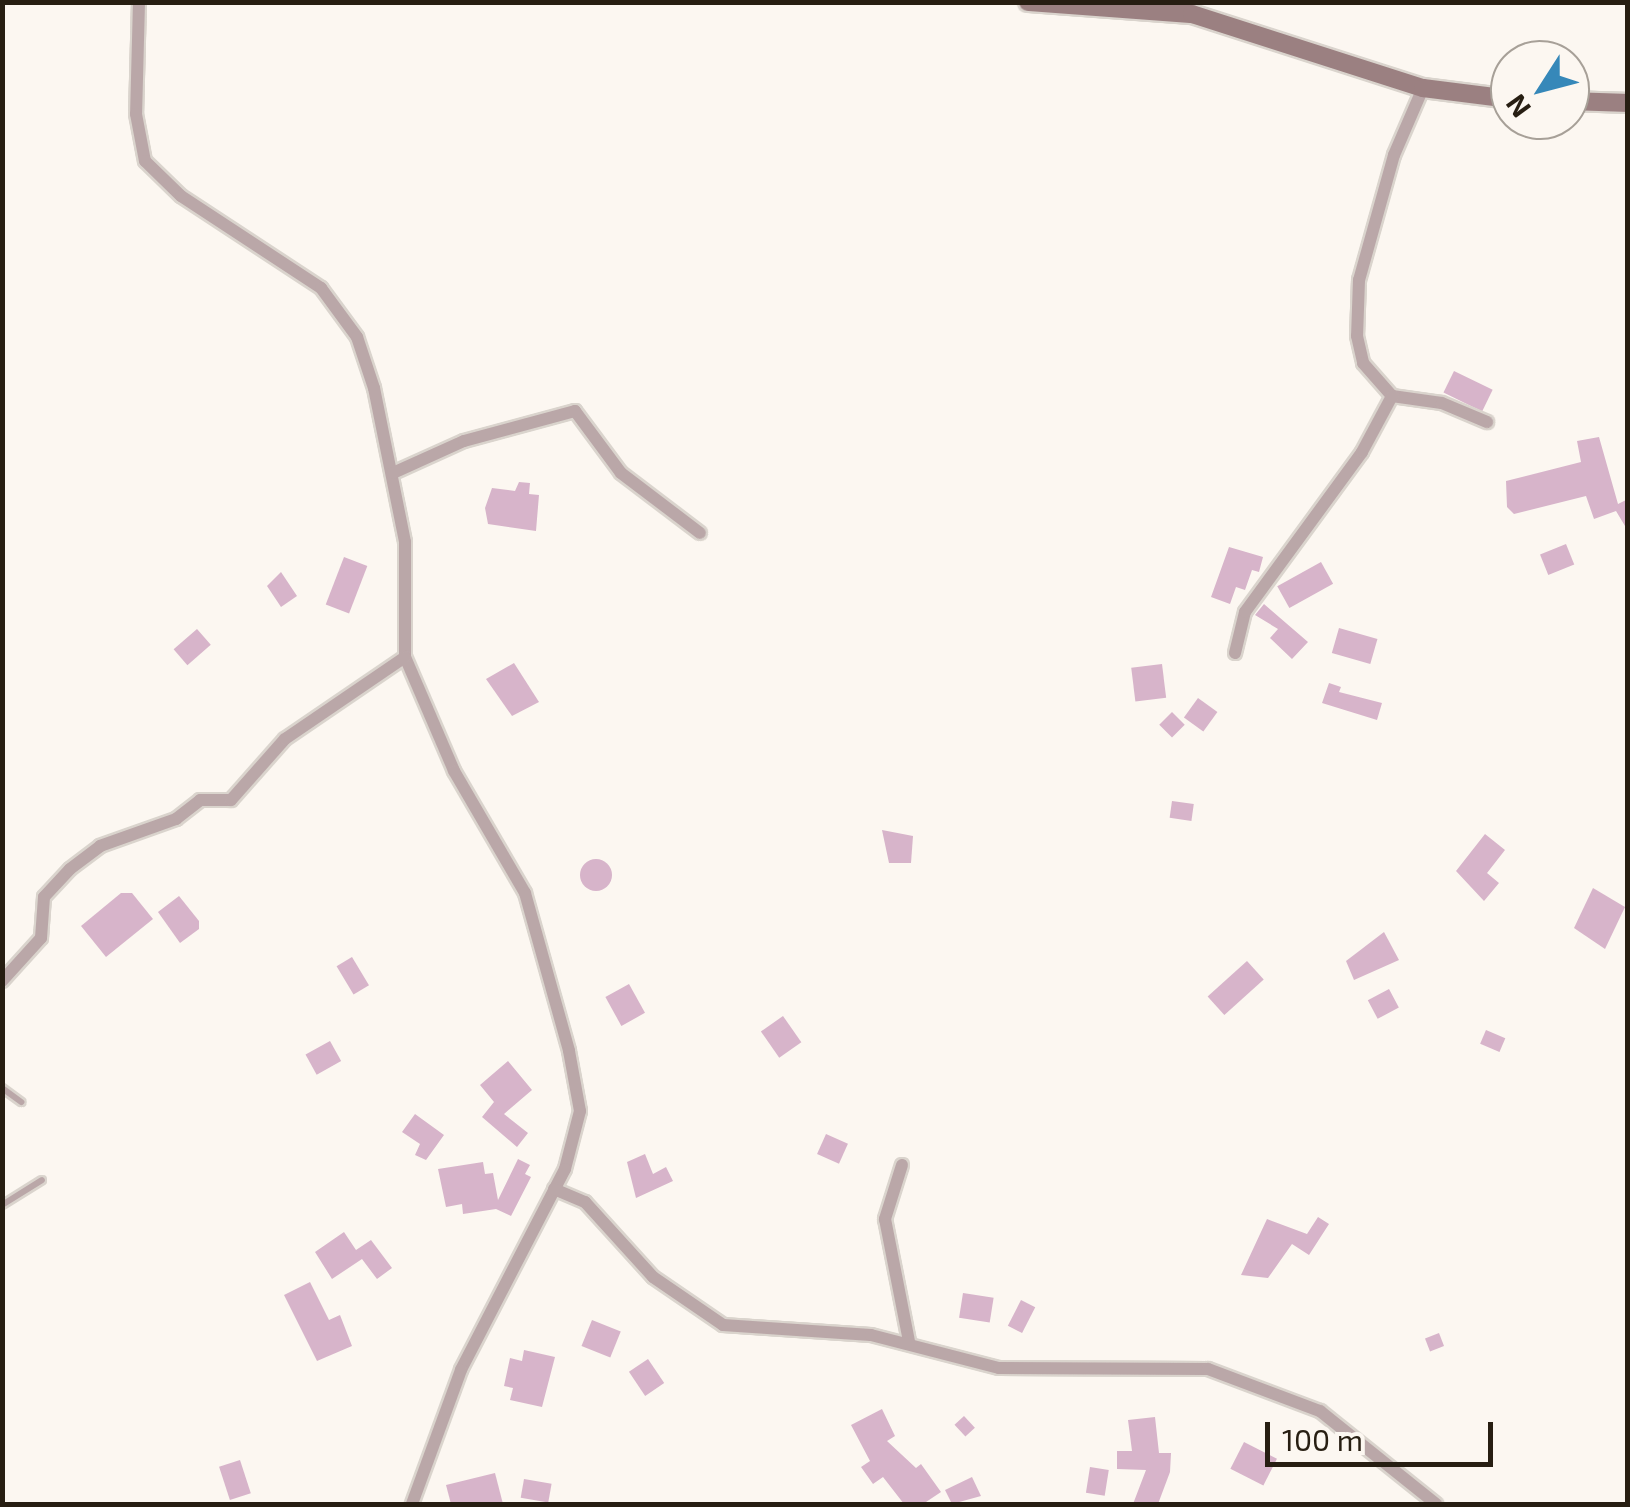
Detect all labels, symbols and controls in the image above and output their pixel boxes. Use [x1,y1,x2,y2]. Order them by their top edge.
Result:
north arrow [1490,40,1590,140]
text: N [1498,88,1537,125]
scale bar [1270,1402,1498,1464]
text: 100 m [1282,1421,1363,1457]

